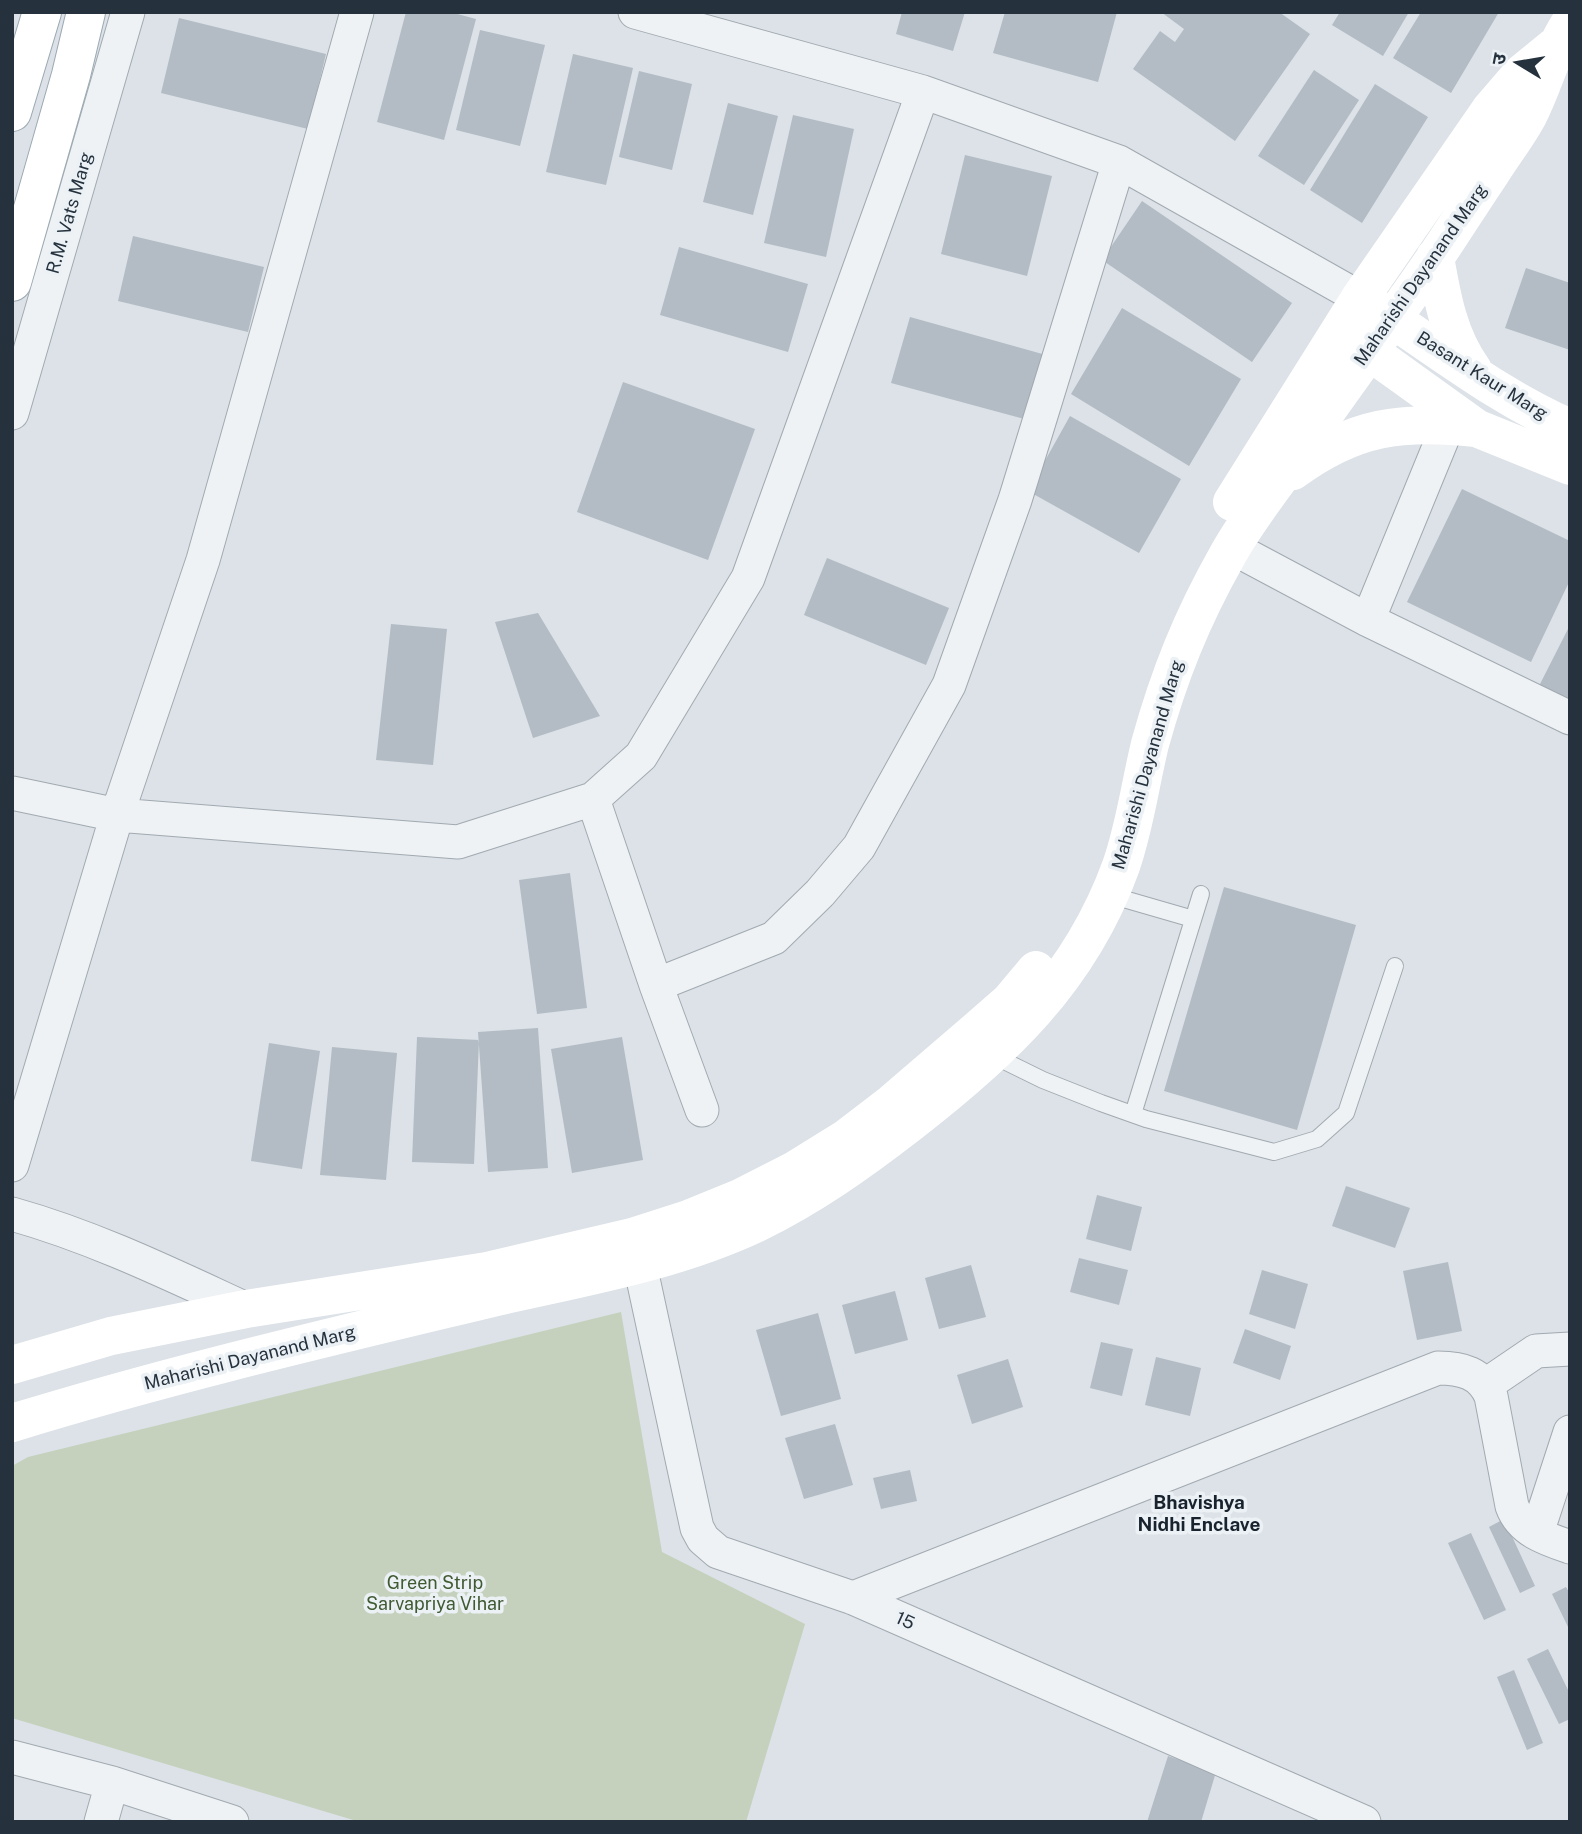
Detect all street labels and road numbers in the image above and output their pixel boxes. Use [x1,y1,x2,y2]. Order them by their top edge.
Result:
street label: R.M. Vats Marg [42,150,98,276]
street label: Maharishi Dayanand Marg [1350,180,1492,370]
street label: Basant Kaur Marg [1413,327,1551,425]
street label: Maharishi Dayanand Marg [1108,658,1188,872]
street label: Maharishi Dayanand Marg [142,1321,358,1395]
street label: 15 [892,1607,918,1635]

